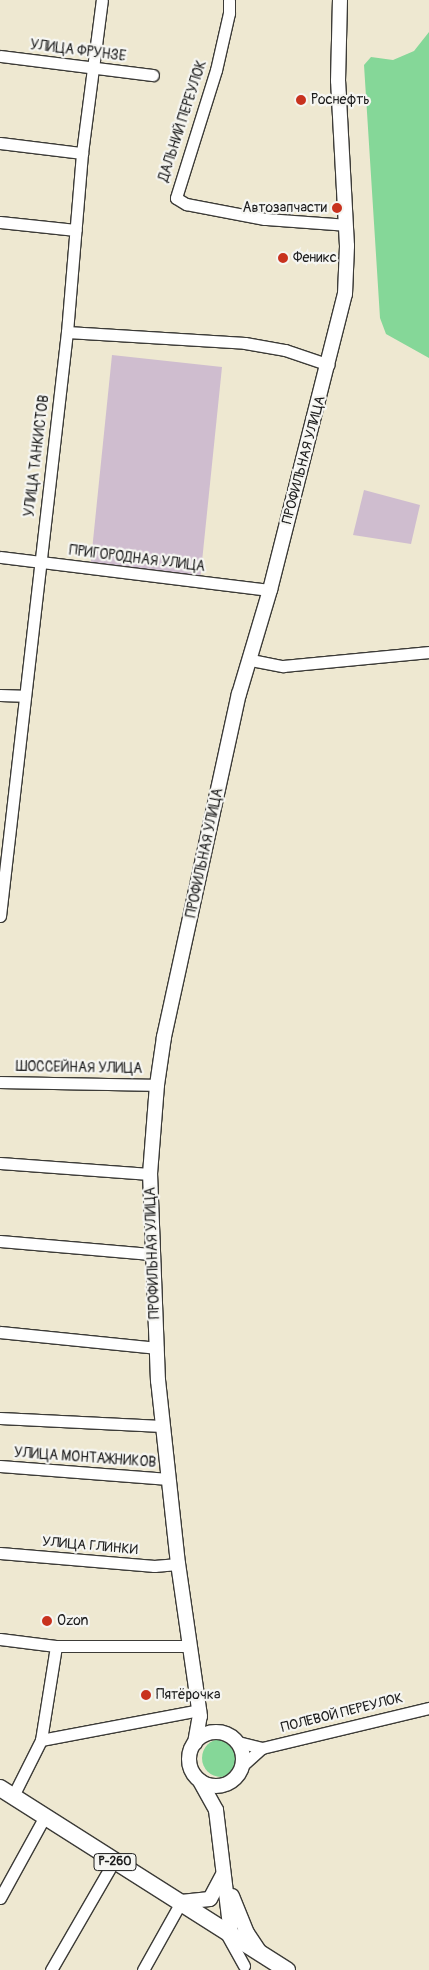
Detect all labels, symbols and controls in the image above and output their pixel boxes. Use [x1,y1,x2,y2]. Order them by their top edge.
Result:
street label: УЛИЦА ФРУНЗЕ [29,37,127,65]
street label: ДАЛЬНИЙ ПЕРЕУЛОК [155,58,211,184]
place label: Роснефть [311,92,370,108]
marker: Роснефть [295,94,307,106]
place label: Автозапчасти [242,200,327,216]
marker: Автозапчасти [331,202,343,214]
place label: Феникс [293,250,337,266]
marker: Феникс [277,252,289,264]
street label: УЛИЦА ТАНКИСТОВ [21,394,53,518]
street label: ПРОФИЛЬНАЯ УЛИЦА [279,394,329,526]
street label: ПРИГОРОДНАЯ УЛИЦА [68,542,206,576]
street label: ПРОФИЛЬНАЯ УЛИЦА [183,787,227,919]
street label: ШОССЕЙНАЯ УЛИЦА [16,1058,142,1078]
street label: ПРОФИЛЬНАЯ УЛИЦА [142,1187,164,1319]
street label: УЛИЦА МОНТАЖНИКОВ [13,1445,157,1471]
street label: УЛИЦА ГЛИНКИ [41,1533,139,1559]
place label: Ozon [57,1613,88,1629]
marker: Ozon [41,1615,53,1627]
place label: Пятёрочка [156,1687,220,1703]
marker: Пятёрочка [140,1689,152,1701]
street label: ПОЛЕВОЙ ПЕРЕУЛОК [279,1690,405,1736]
road number: Р-260 [92,1852,138,1871]

